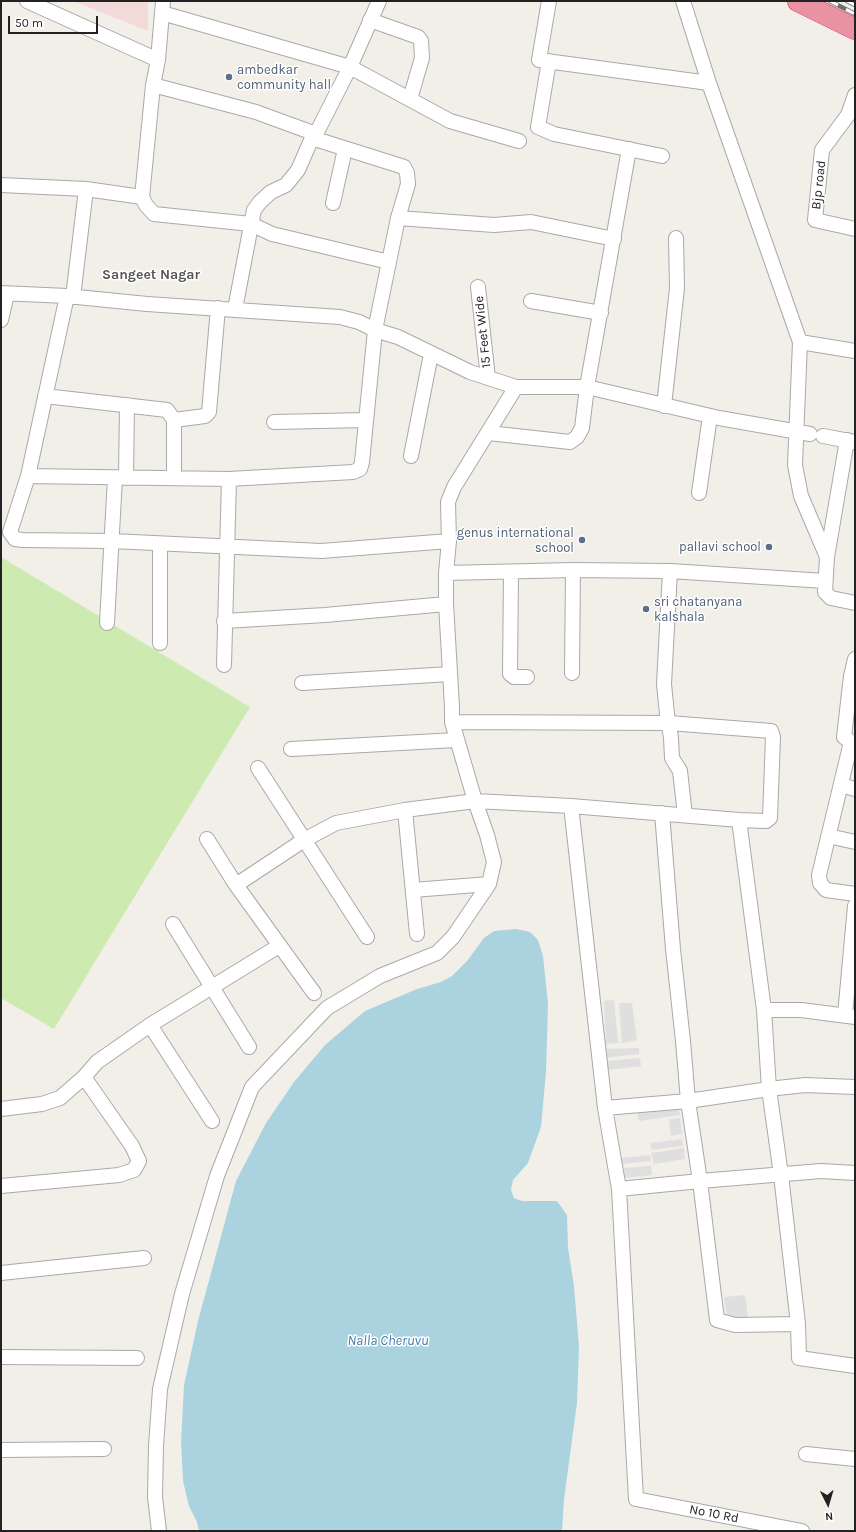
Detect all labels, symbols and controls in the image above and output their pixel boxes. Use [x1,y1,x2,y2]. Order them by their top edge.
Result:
scale bar [10,8,100,34]
text: 50 m [15,16,43,30]
place label: ambedkar community hall [237,62,331,93]
marker: ambedkar community hall [224,72,234,82]
street label: Bjp road [809,160,829,210]
district label: Sangeet Nagar [102,267,200,283]
street label: 15 Feet Wide [471,295,495,369]
place label: genus international school [457,525,574,556]
marker: genus international school [577,535,587,545]
place label: pallavi school [679,539,761,555]
marker: pallavi school [764,542,774,552]
place label: sri chatanyana kalshala [654,594,742,625]
marker: sri chatanyana kalshala [641,604,651,614]
water label: Nalla Cheruvu [347,1333,429,1349]
north arrow [808,1484,848,1524]
street label: No 10 Rd [688,1502,740,1526]
text: N [825,1510,834,1523]

